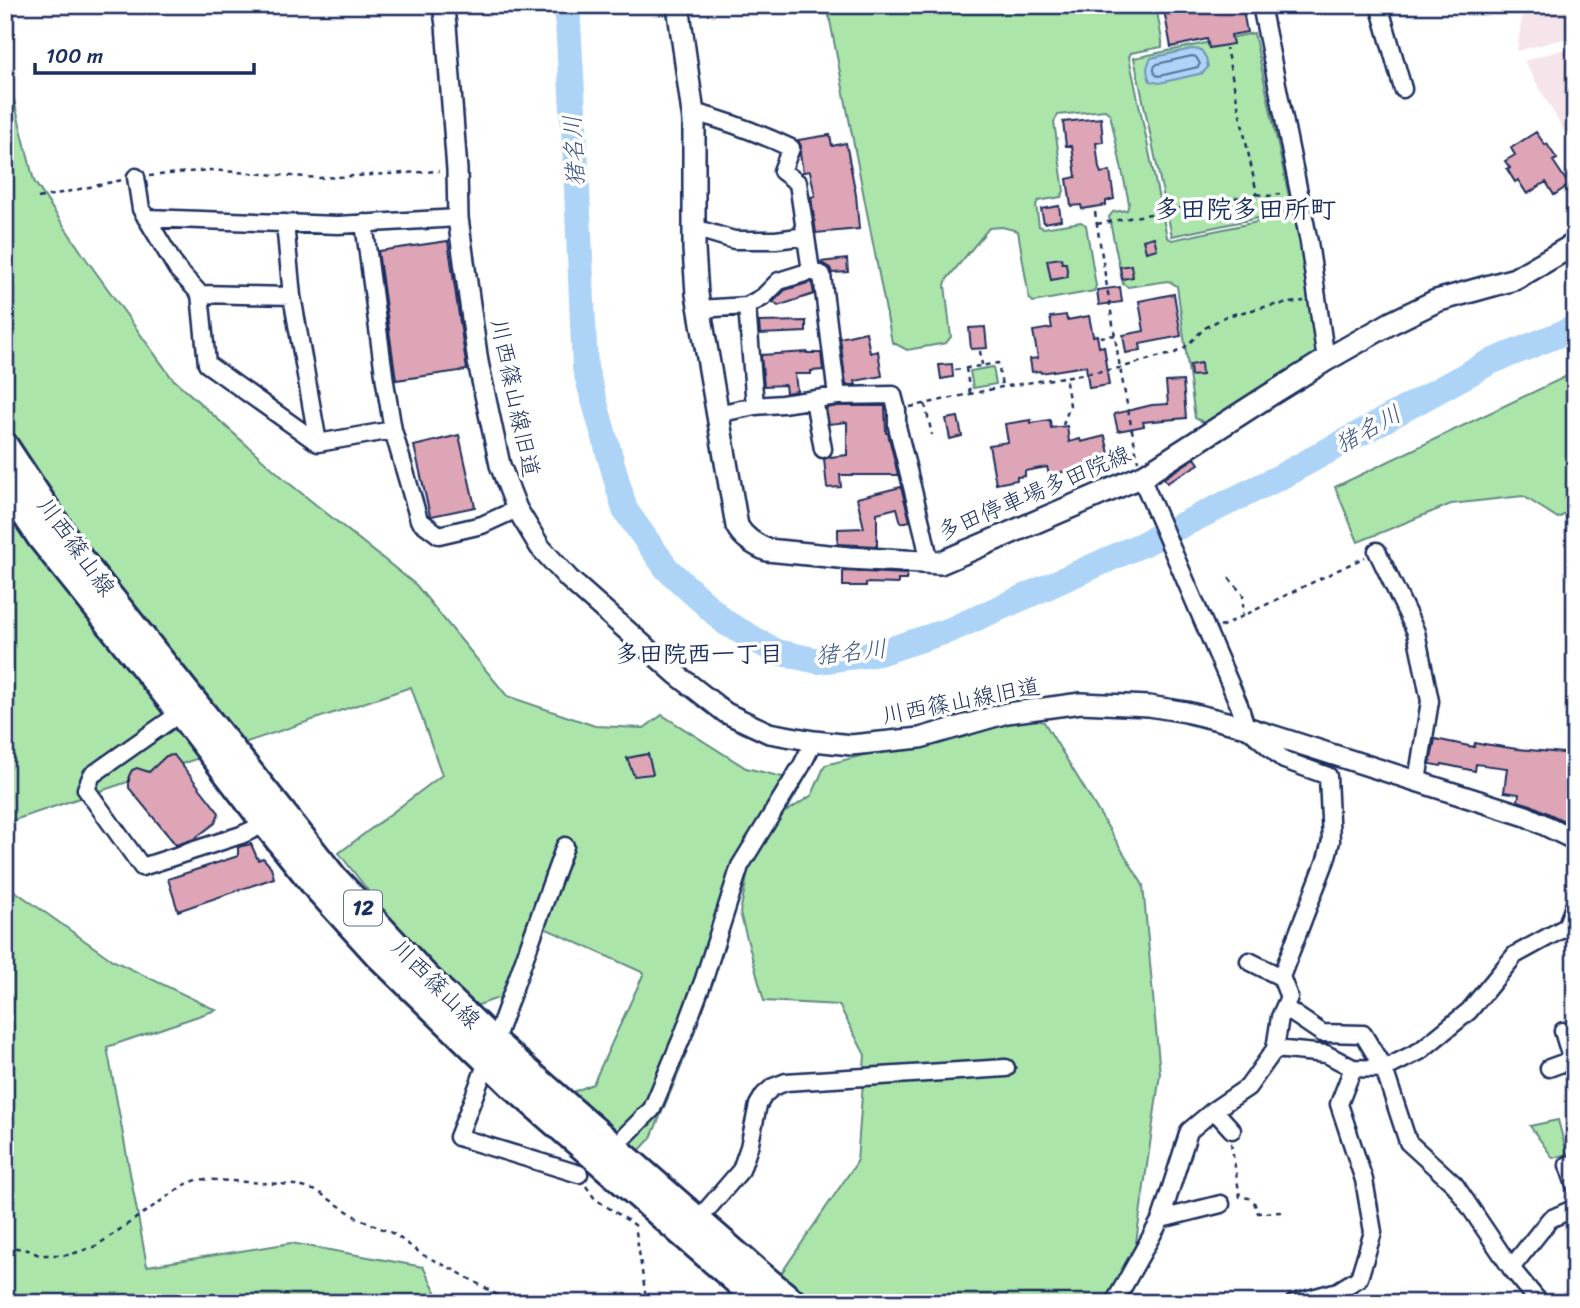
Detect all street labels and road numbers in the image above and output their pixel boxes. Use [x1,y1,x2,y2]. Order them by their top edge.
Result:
street label: 川西篠山線旧道 [478,315,552,481]
street label: 多田停車場多田院線 [931,434,1137,552]
street label: 川西篠山線 [26,488,126,606]
street label: 川西篠山線旧道 [878,666,1044,736]
road number: 12 [344,890,382,926]
street label: 川西篠山線 [381,929,491,1039]

